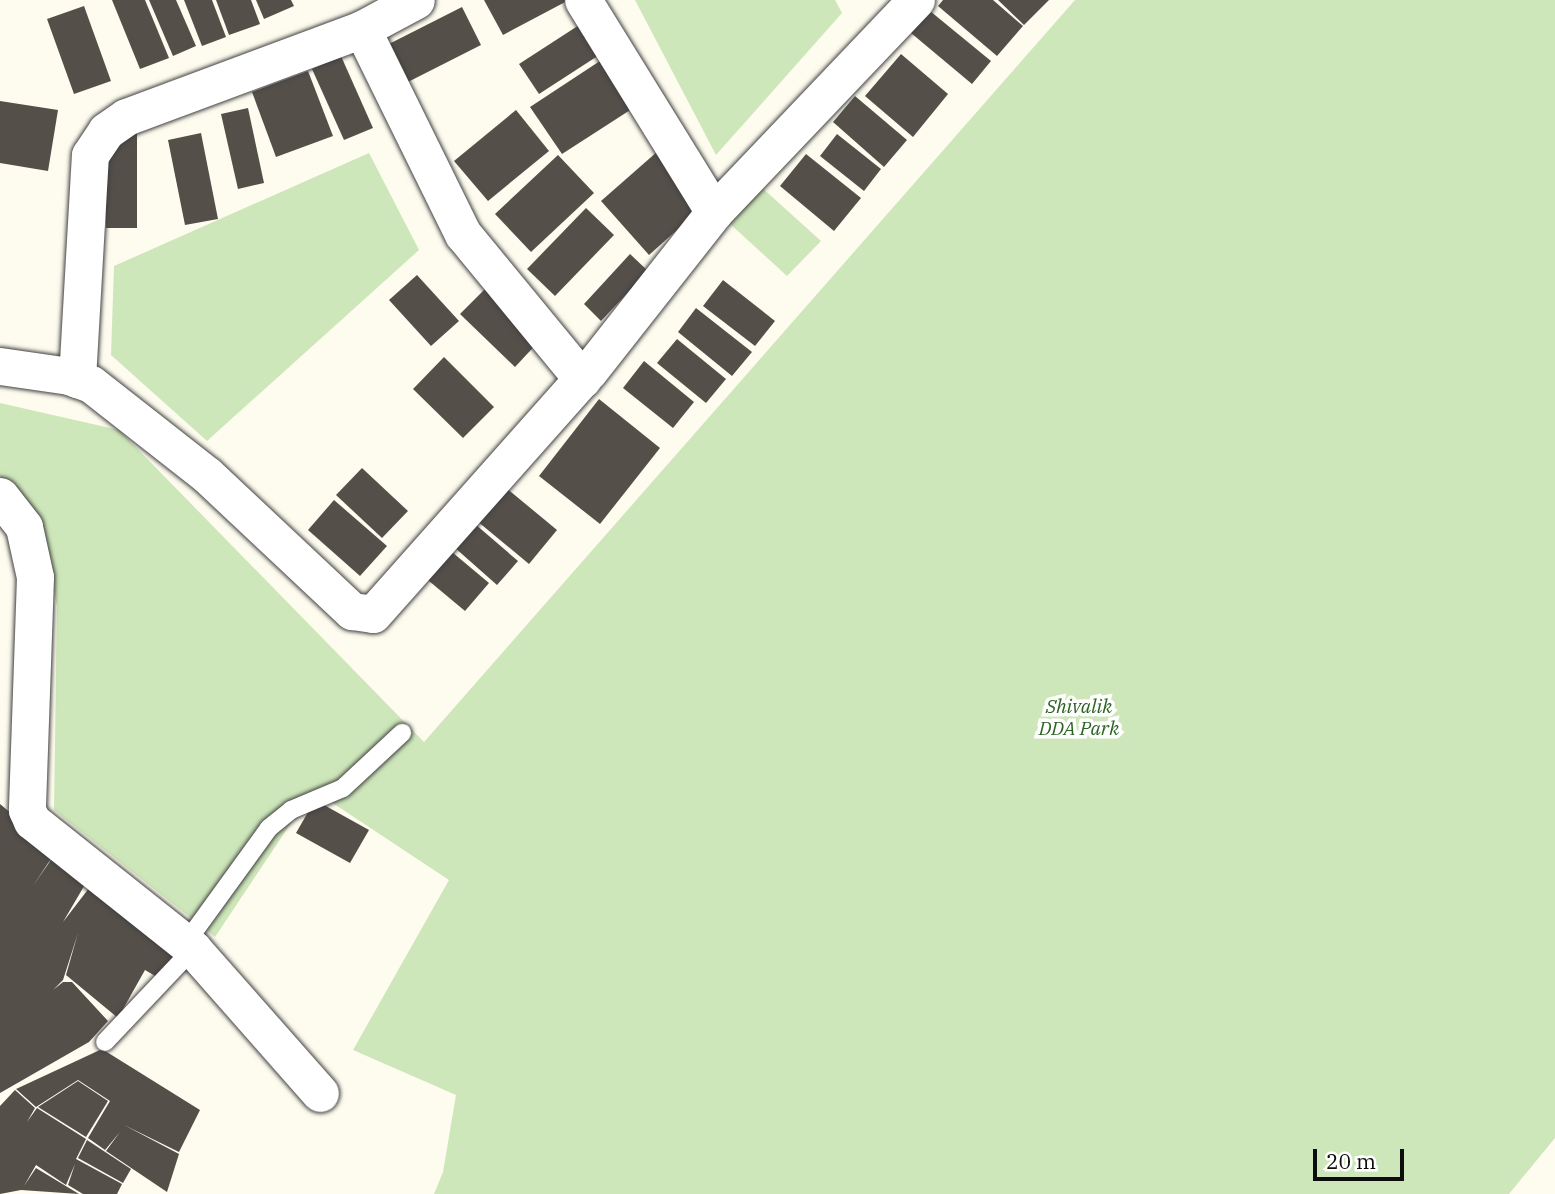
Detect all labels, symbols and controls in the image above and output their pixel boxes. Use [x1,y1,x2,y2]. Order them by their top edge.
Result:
park label: Shivalik DDA Park [1039,696,1119,740]
scale bar [1317,1134,1408,1178]
text: 20 m [1326,1147,1376,1175]

